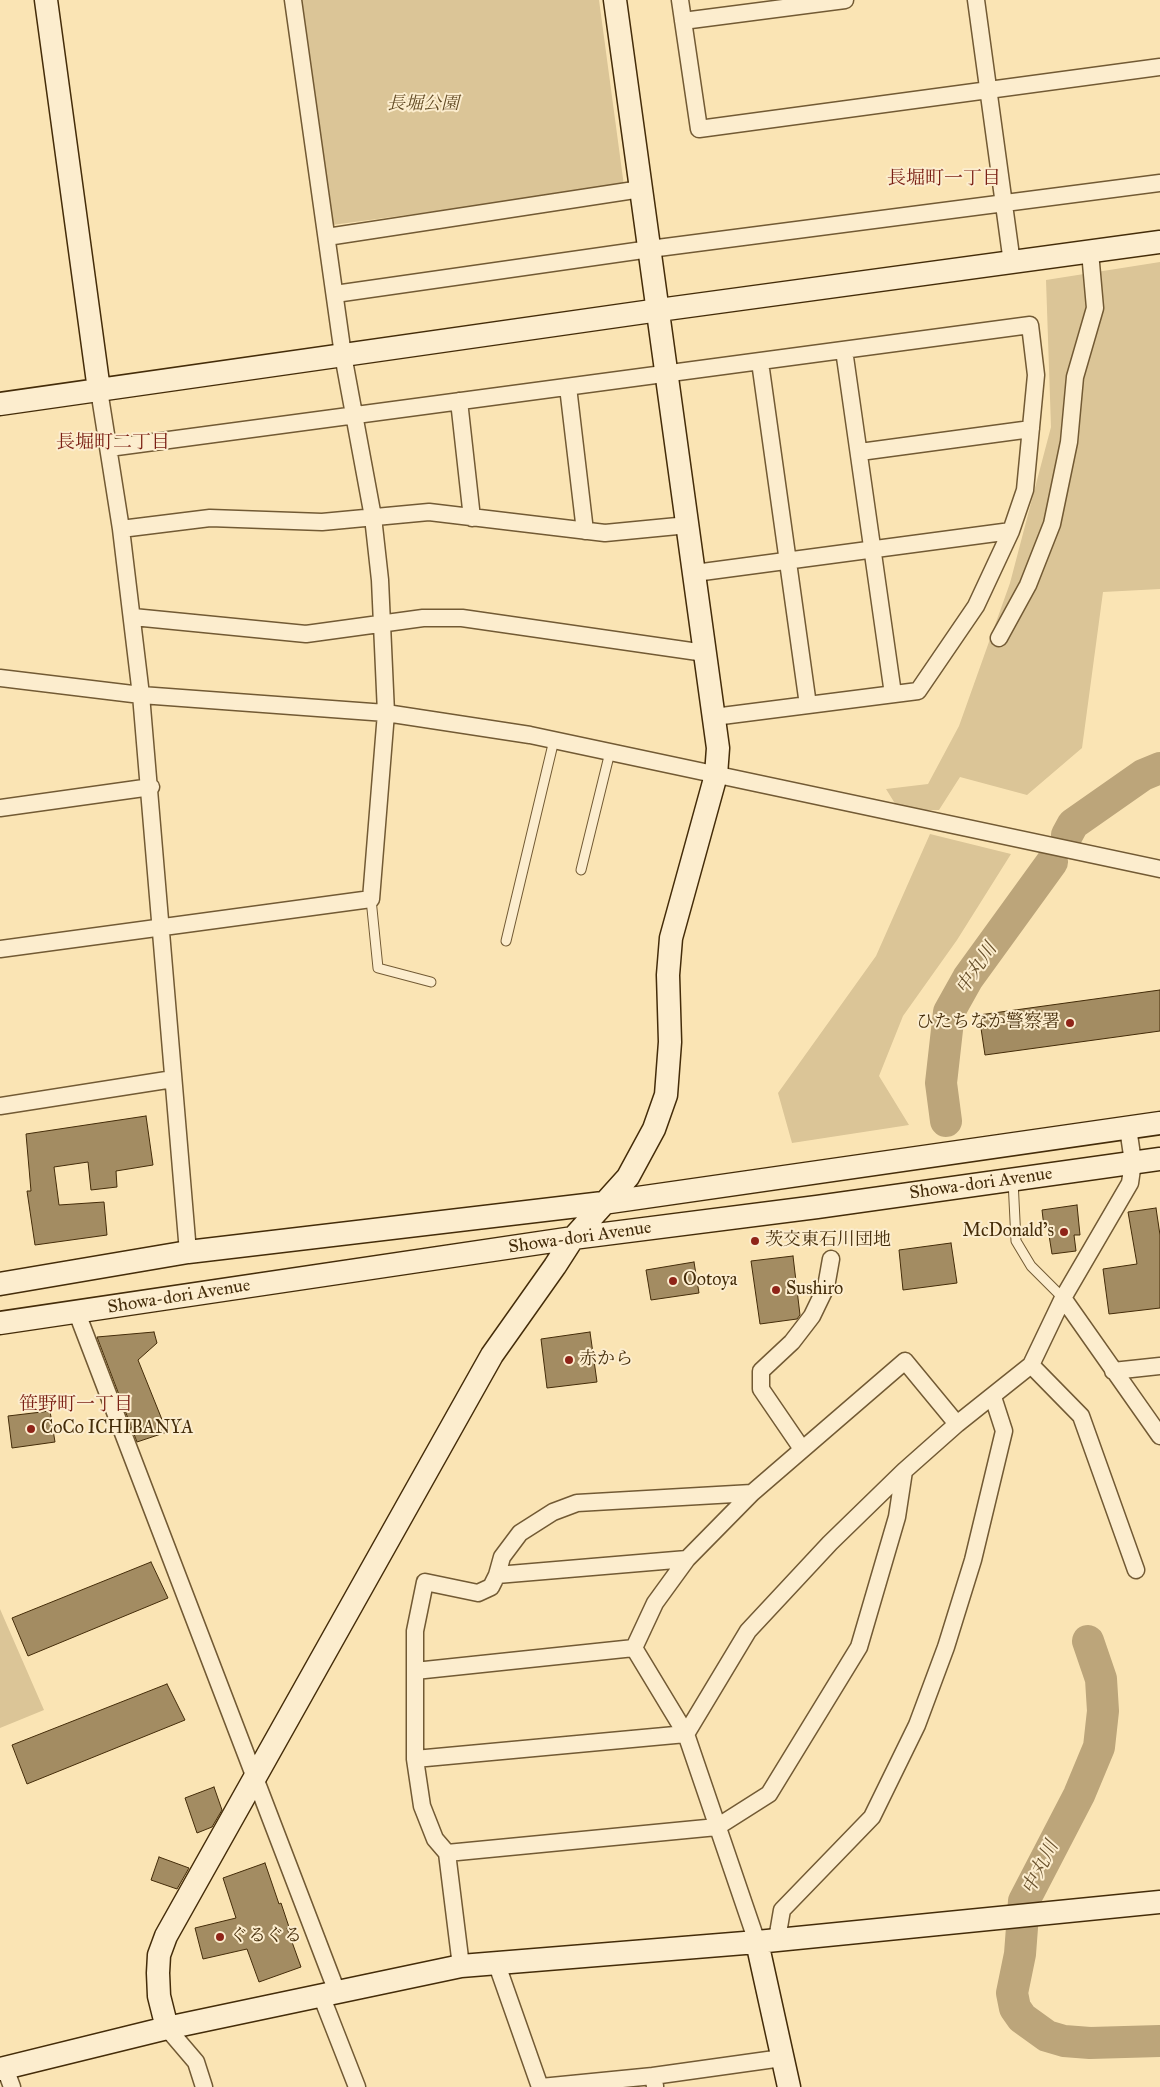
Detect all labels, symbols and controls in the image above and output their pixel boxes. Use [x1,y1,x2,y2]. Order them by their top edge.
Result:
park label: 長堀公園 [387,94,459,116]
district label: 長堀町一丁目 [887,168,1001,190]
district label: 長堀町二丁目 [56,432,170,454]
water label: 中丸川 [952,939,1002,999]
place label: ひたちなか警察署 [916,1012,1060,1034]
marker: ひたちなか警察署 [1064,1017,1076,1029]
street label: Showa-dori Avenue [908,1163,1054,1205]
street label: Showa-dori Avenue [507,1217,653,1259]
place label: McDonald's [963,1221,1054,1243]
marker: McDonald's [1058,1226,1070,1238]
place label: 茨交東石川団地 [765,1230,891,1252]
marker: 茨交東石川団地 [749,1235,761,1247]
place label: Ootoya [683,1270,737,1292]
street label: Showa-dori Avenue [106,1275,252,1319]
marker: Ootoya [667,1275,679,1287]
place label: Sushiro [786,1279,843,1301]
marker: Sushiro [770,1284,782,1296]
place label: 赤から [579,1349,633,1371]
marker: 赤から [563,1354,575,1366]
district label: 笹野町一丁目 [19,1394,133,1416]
place label: CoCo ICHIBANYA [41,1418,193,1440]
marker: CoCo ICHIBANYA [25,1423,37,1435]
water label: 中丸川 [1018,1837,1064,1899]
place label: ぐるぐる [230,1926,302,1948]
marker: ぐるぐる [214,1931,226,1943]

